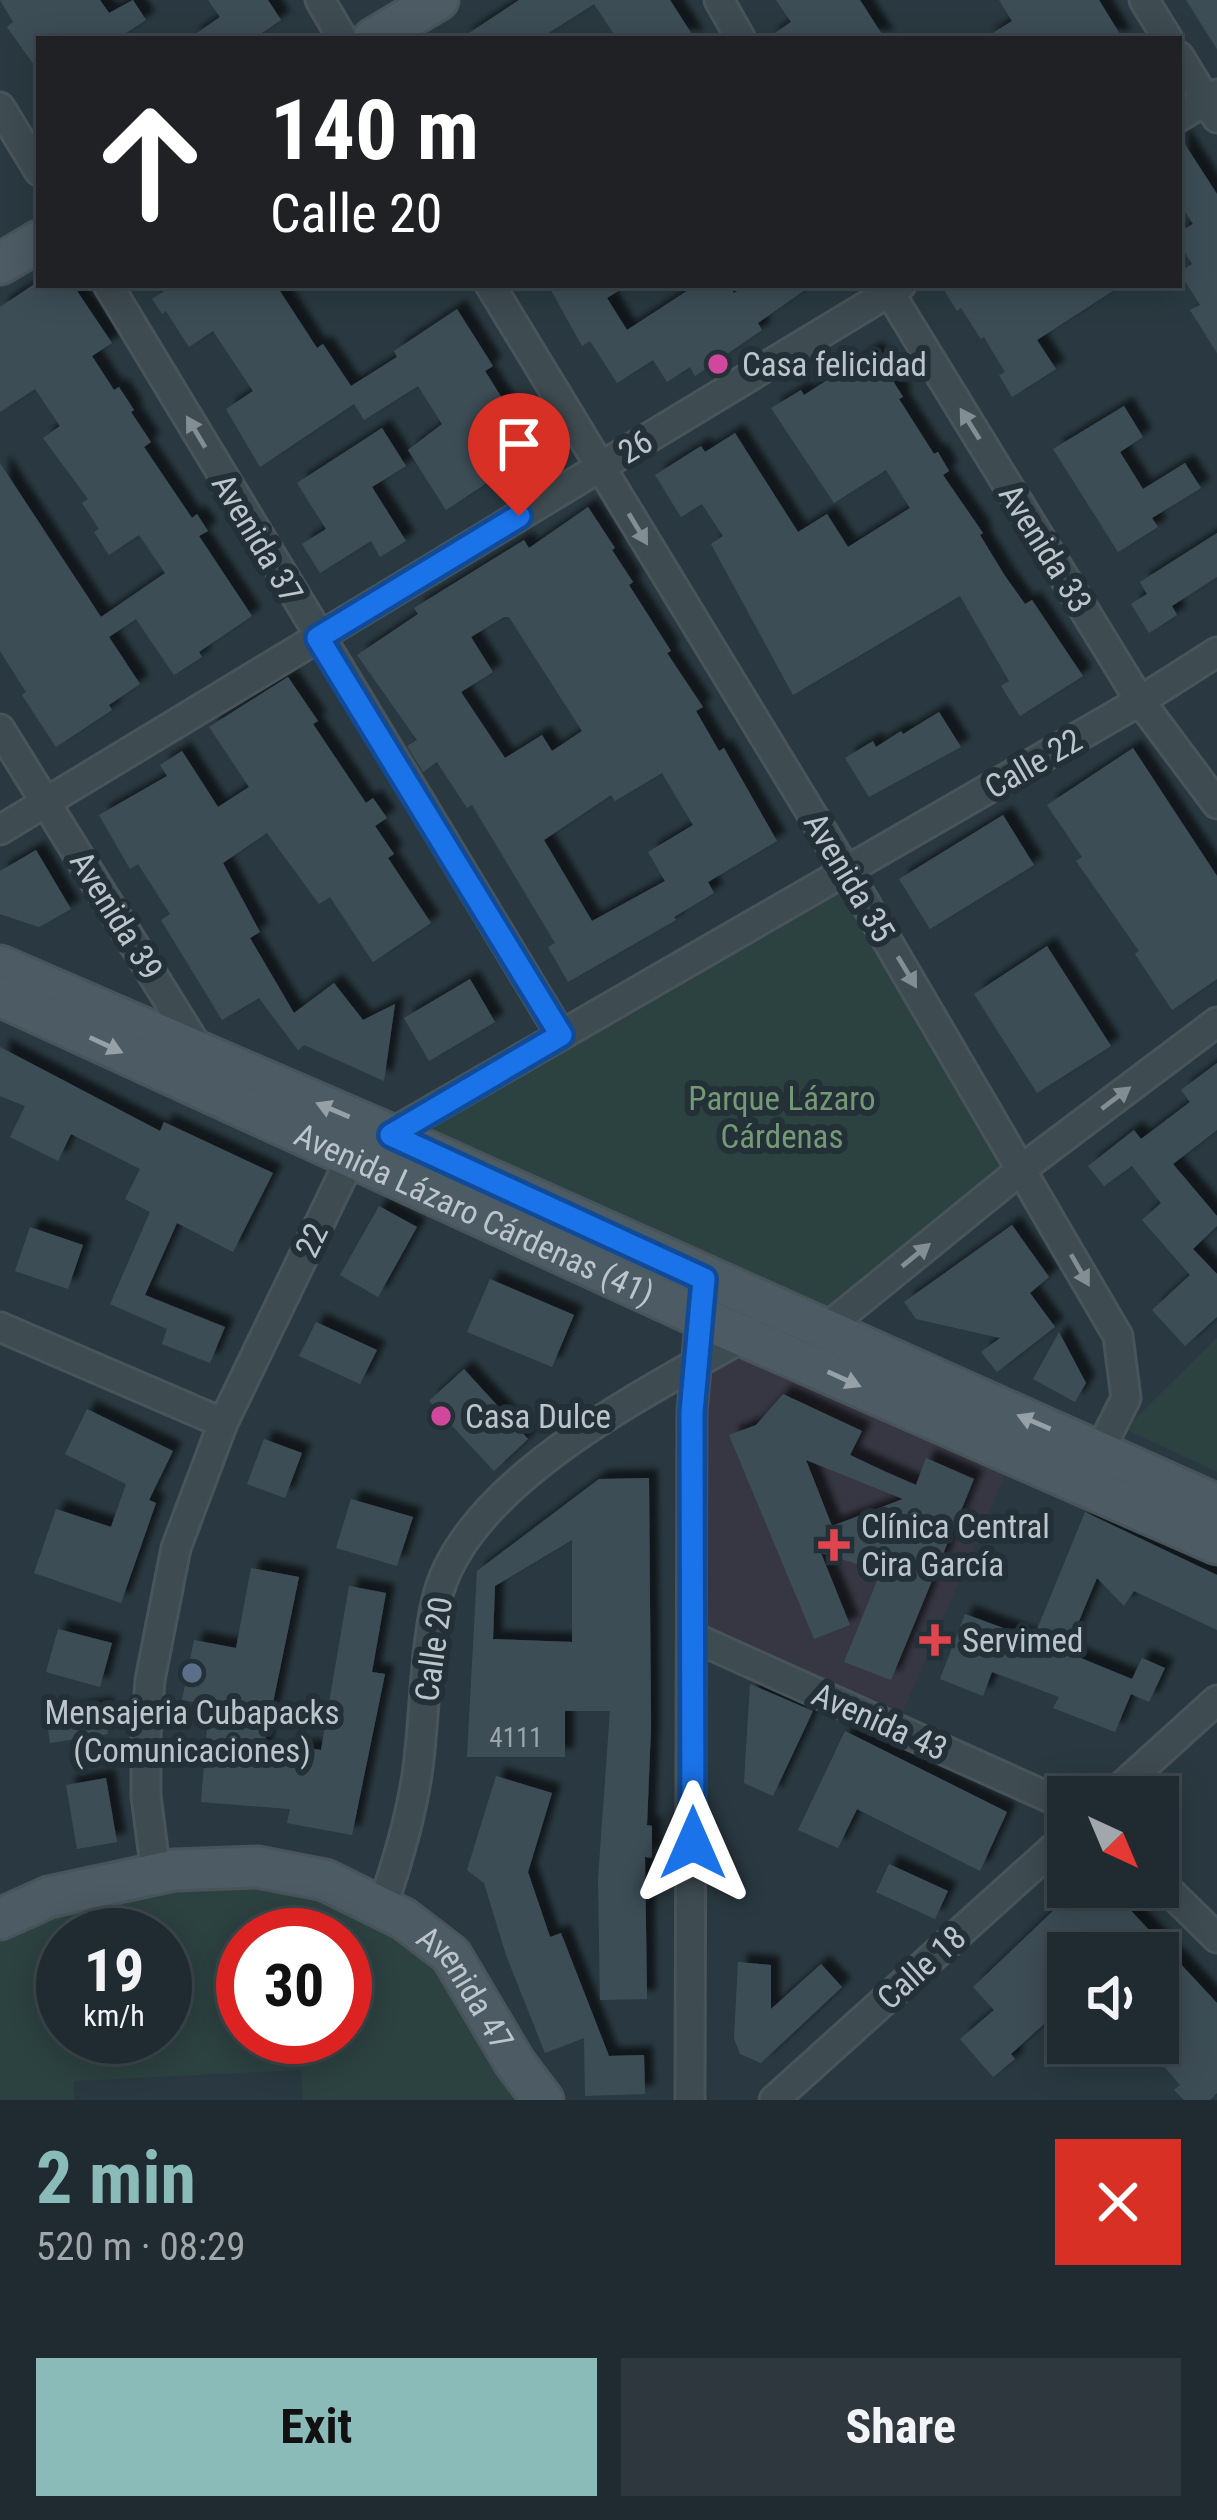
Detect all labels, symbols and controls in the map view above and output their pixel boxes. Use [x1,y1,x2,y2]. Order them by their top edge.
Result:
text: 140 m [270,81,479,180]
icon: ahead [72,84,228,240]
text: Calle 20 [270,182,442,245]
place label: Casa felicidad [742,345,927,384]
marker: Casa felicidad [705,351,731,377]
pin [468,393,570,516]
one-way arrow [960,408,982,441]
icon: arrive [486,411,552,477]
one-way arrow [186,415,207,449]
street label: 26 [611,421,659,472]
street label: Avenida 37 [204,467,311,610]
street label: Avenida 33 [991,477,1100,619]
one-way arrow [627,512,648,546]
street label: Calle 22 [978,720,1089,807]
street label: Avenida 35 [796,806,903,949]
street label: Avenida 39 [62,844,171,986]
one-way arrow [895,955,916,989]
one-way arrow [89,1035,124,1055]
park label: Parque Lázaro Cárdenas [688,1079,876,1156]
one-way arrow [1100,1086,1132,1110]
one-way arrow [315,1099,350,1119]
street label: Avenida Lázaro Cárdenas (41) [289,1115,660,1313]
street label: 22 [287,1217,336,1263]
one-way arrow [900,1243,931,1268]
one-way arrow [1069,1253,1090,1287]
one-way arrow [827,1370,862,1390]
place label: Casa Dulce [465,1397,611,1436]
marker: Casa Dulce [428,1403,454,1429]
one-way arrow [1017,1411,1052,1431]
place label: Clínica Central Cira García [861,1507,1050,1584]
marker: Clínica Central Cira García [818,1529,850,1561]
street label: Calle 20 [407,1594,460,1704]
place label: Servimed [962,1621,1083,1660]
marker: Servimed [919,1624,951,1656]
marker: Mensajeria Cubapacks (Comunicaciones) [179,1660,205,1686]
street label: Avenida 43 [806,1674,953,1768]
place label: Mensajeria Cubapacks (Comunicaciones) [44,1693,340,1770]
house number: 4111 [489,1722,543,1754]
north arrow [1047,1776,1179,1908]
map controls [1047,1776,1179,2064]
position arrow [630,1780,756,1906]
speed limit sign: 30 [216,1908,372,2064]
street label: Avenida 47 [409,1917,522,2057]
street label: Calle 18 [869,1918,974,2017]
button: sound [1047,1932,1179,2064]
text: 19 [84,1935,144,2006]
text: km/h [83,1998,145,2033]
text: 2 min [36,2136,196,2221]
button: close [1055,2139,1181,2265]
text: 520 m · 08:29 [36,2224,246,2270]
button: Exit [36,2358,597,2496]
button: Share [621,2358,1181,2496]

